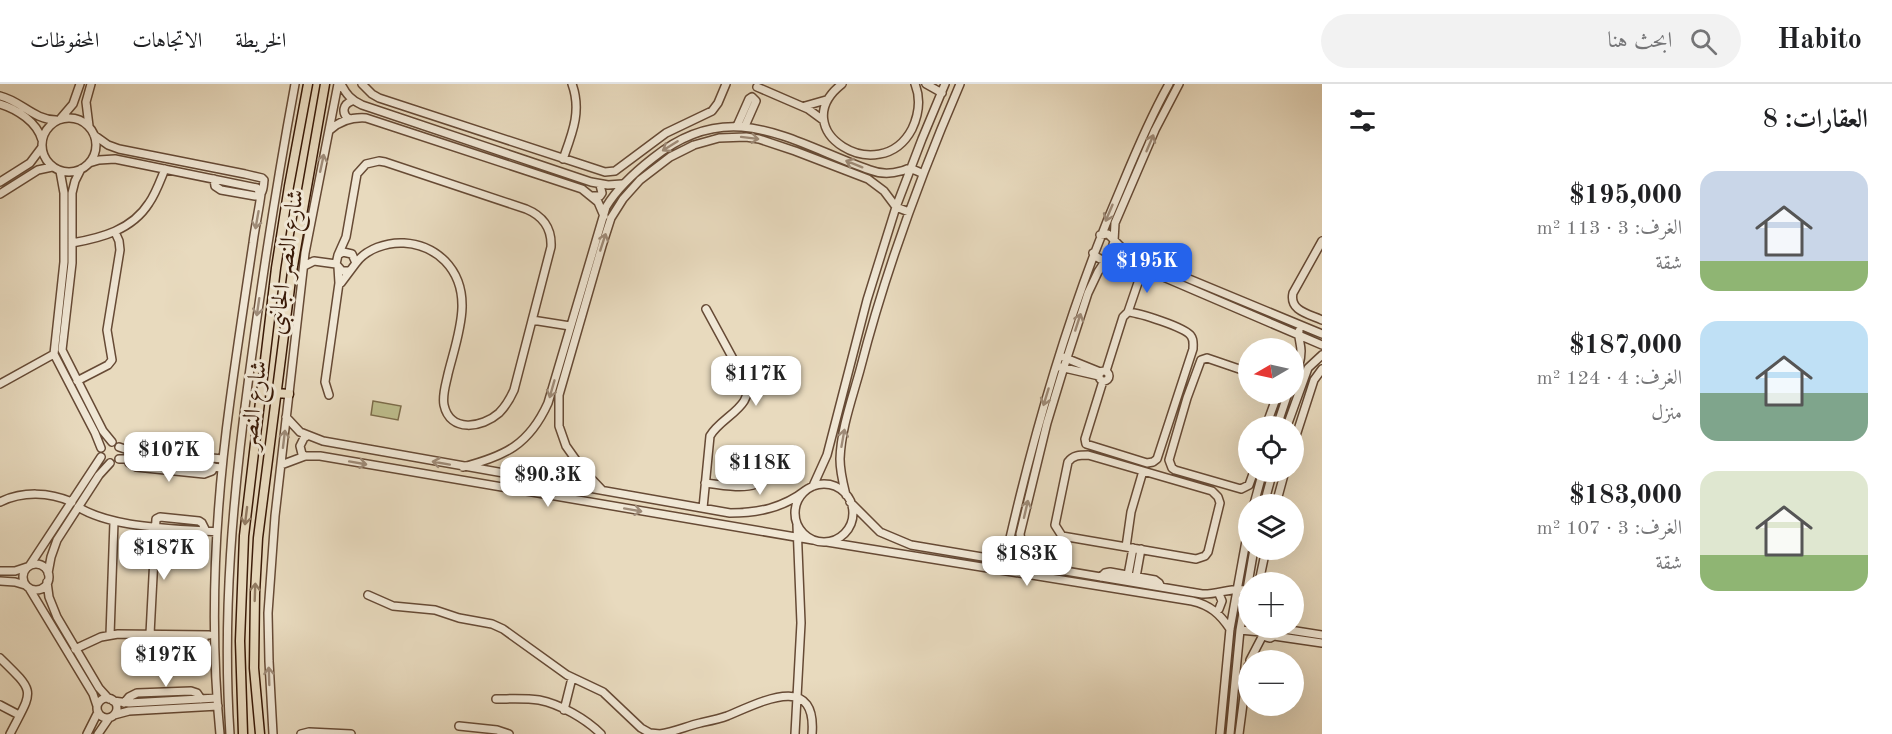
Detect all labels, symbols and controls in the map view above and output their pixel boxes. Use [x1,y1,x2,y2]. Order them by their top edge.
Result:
search box [1321,14,1741,68]
icon: search [1687,25,1720,58]
text: Habito [1777,27,1862,55]
text: ابحث هنا [1607,30,1672,52]
text: المحفوظات [30,31,99,52]
text: الاتجاهات [132,31,202,52]
text: الخريطة [235,31,286,52]
icon: filters [1346,104,1379,137]
text: العقارات: 8 [1763,107,1868,133]
one-way arrow [739,133,759,144]
one-way arrow [1144,134,1156,152]
one-way arrow [662,141,679,153]
one-way arrow [317,154,329,173]
one-way arrow [845,158,864,169]
text: $195,000 [1569,183,1682,209]
street label: شارع النصر الجانبى [265,188,315,337]
icon: home [1748,195,1820,267]
one-way arrow [1103,204,1115,222]
one-way arrow [251,210,262,229]
text: الغرف: 3 · 113 m² [1537,219,1682,239]
one-way arrow [599,233,610,252]
pin: $195K [1105,243,1189,294]
text: $195K [1116,252,1178,272]
text: شقة [1656,254,1682,274]
one-way arrow [252,297,263,317]
one-way arrow [1074,313,1085,332]
text: $187,000 [1569,333,1682,359]
north arrow [1238,338,1304,404]
map controls [1238,338,1304,716]
icon: home [1748,345,1820,417]
pin: $117K [714,356,798,407]
street label: شارع النصر [237,359,278,454]
text: $117K [725,365,787,385]
text: الغرف: 4 · 124 m² [1537,369,1682,389]
one-way arrow [546,379,557,398]
one-way arrow [1039,387,1050,406]
text: منزل [1651,404,1682,424]
button: locate [1238,416,1304,482]
one-way arrow [838,429,849,448]
one-way arrow [278,430,289,450]
pin: $107K [127,432,211,483]
text: $107K [138,441,200,461]
pin: $118K [718,445,802,496]
text: $118K [729,454,791,474]
one-way arrow [347,457,367,468]
one-way arrow [432,457,452,468]
pin: $90.3K [499,457,597,508]
text: $90.3K [514,466,582,486]
text: $183,000 [1569,483,1682,509]
button: layers [1238,494,1304,560]
icon: home [1748,495,1820,567]
one-way arrow [1021,500,1032,520]
one-way arrow [622,504,642,515]
one-way arrow [240,505,251,525]
text: الغرف: 3 · 107 m² [1537,519,1682,539]
pin: $187K [122,530,206,581]
pin: $183K [985,536,1069,587]
text: $187K [133,539,195,559]
text: $183K [996,545,1058,565]
text: شقة [1656,554,1682,574]
button: + [1238,572,1304,638]
one-way arrow [249,582,261,602]
pin: $197K [124,637,208,688]
text: $197K [135,646,197,666]
button: − [1238,650,1304,716]
one-way arrow [264,666,275,686]

